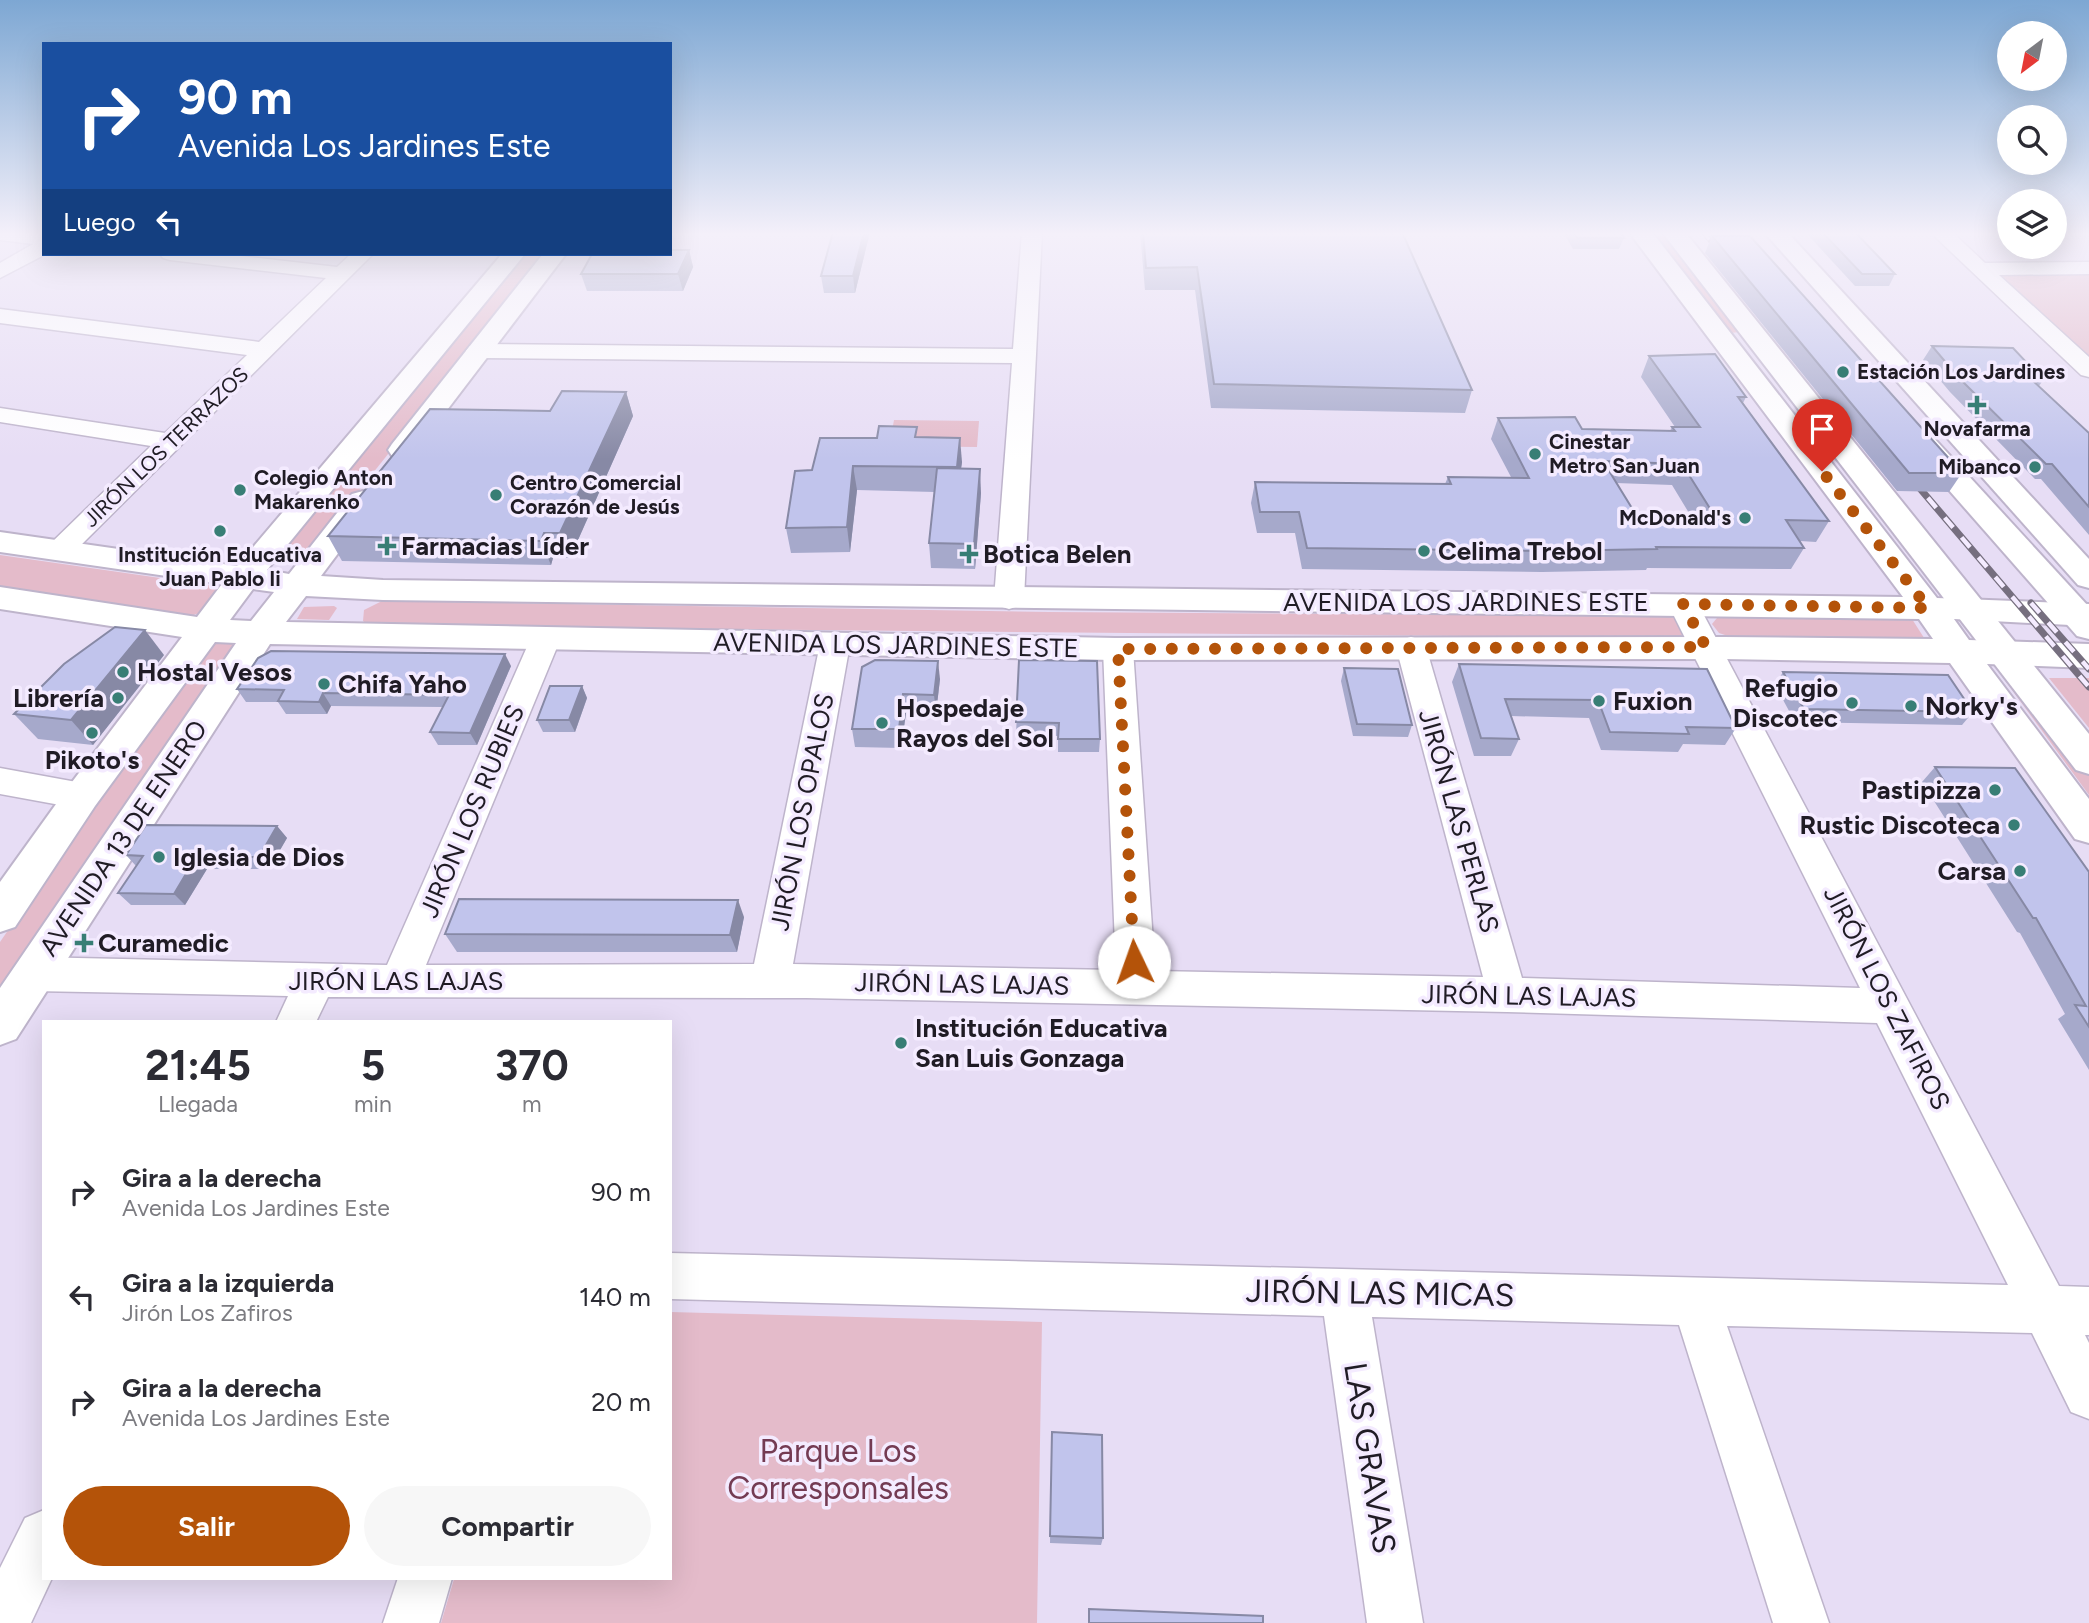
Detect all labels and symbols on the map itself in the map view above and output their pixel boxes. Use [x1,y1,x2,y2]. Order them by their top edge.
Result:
north arrow [1997,21,2067,91]
place label: Estación Los Jardines [1857,359,2065,384]
street label: JIRÓN LOS TERRAZOS [78,361,253,532]
marker: Estación Los Jardines [1835,364,1851,380]
marker: Novafarma [1969,397,1985,413]
pin [1792,399,1852,471]
place label: Novafarma [1923,416,2031,441]
place label: Cinestar Metro San Juan [1549,429,1700,478]
marker: Cinestar Metro San Juan [1527,446,1543,462]
place label: Mibanco [1938,454,2021,479]
marker: Mibanco [2027,459,2043,475]
place label: Colegio Anton Makarenko [254,465,393,514]
place label: Centro Comercial Corazón de Jesús [510,470,681,519]
marker: Colegio Anton Makarenko [232,482,248,498]
marker: Centro Comercial Corazón de Jesús [488,487,504,503]
place label: McDonald's [1619,505,1731,530]
marker: McDonald's [1737,510,1753,526]
marker: Institución Educativa Juan Pablo Ii [212,523,228,539]
place label: Farmacias Líder [401,530,589,562]
place label: Celima Trebol [1438,535,1603,567]
marker: Farmacias Líder [379,538,395,554]
place label: Botica Belen [983,538,1131,570]
place label: Institución Educativa Juan Pablo Ii [118,542,322,591]
marker: Celima Trebol [1416,543,1432,559]
marker: Botica Belen [961,546,977,562]
street label: AVENIDA LOS JARDINES ESTE [1283,586,1649,618]
street label: AVENIDA LOS JARDINES ESTE [713,626,1079,664]
place label: Hostal Vesos [137,656,292,688]
marker: Hostal Vesos [115,664,131,680]
place label: Chifa Yaho [338,668,467,700]
place label: Refugio Discotec [1733,672,1838,734]
marker: Chifa Yaho [316,676,332,692]
place label: Librería [13,682,104,714]
place label: Fuxion [1613,685,1693,717]
marker: Librería [110,690,126,706]
place label: Norky's [1925,690,2018,722]
street label: JIRÓN LOS OPALOS [763,691,841,933]
place label: Hospedaje Rayos del Sol [896,692,1054,754]
marker: Fuxion [1591,693,1607,709]
marker: Refugio Discotec [1844,695,1860,711]
marker: Norky's [1903,698,1919,714]
street label: JIRÓN LOS RUBIES [413,700,531,922]
street label: JIRÓN LAS PERLAS [1412,706,1506,936]
street label: AVENIDA 13 DE ENERO [32,714,214,962]
marker: Hospedaje Rayos del Sol [874,715,890,731]
marker: Pikoto's [84,725,100,741]
place label: Pikoto's [45,744,139,776]
place label: Pastipizza [1861,774,1981,806]
marker: Pastipizza [1987,782,2003,798]
place label: Rustic Discoteca [1800,809,2000,841]
marker: Rustic Discoteca [2006,817,2022,833]
place label: Iglesia de Dios [173,841,344,873]
marker: Iglesia de Dios [151,849,167,865]
place label: Carsa [1937,855,2006,887]
marker: Carsa [2012,863,2028,879]
street label: JIRÓN LOS ZAFIROS [1817,881,1957,1115]
position arrow [1097,925,1171,999]
place label: Curamedic [98,927,229,959]
marker: Curamedic [76,935,92,951]
street label: JIRÓN LAS LAJAS [288,965,504,997]
street label: JIRÓN LAS LAJAS [854,966,1070,1002]
street label: JIRÓN LAS LAJAS [1421,978,1637,1014]
place label: Institución Educativa San Luis Gonzaga [915,1012,1168,1074]
marker: Institución Educativa San Luis Gonzaga [893,1035,909,1051]
street label: JIRÓN LAS MICAS [1245,1272,1515,1314]
street label: LAS GRAVAS [1336,1360,1404,1556]
park label: Parque Los Corresponsales [727,1432,949,1507]

